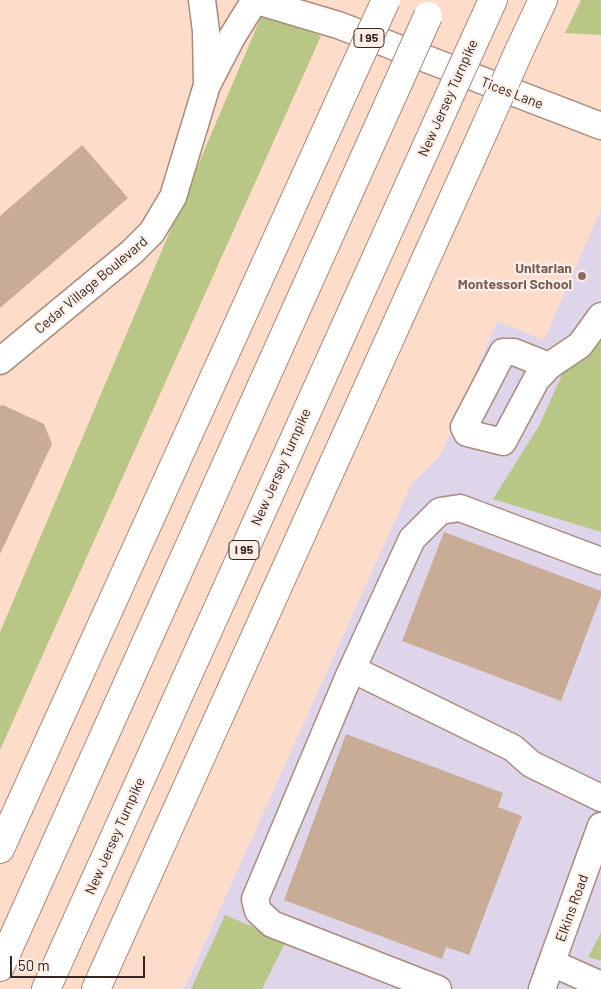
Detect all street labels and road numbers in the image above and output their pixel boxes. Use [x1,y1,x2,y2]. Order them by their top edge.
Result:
road number: I 95 [354,28,384,48]
street label: New Jersey Turnpike [415,37,481,159]
street label: Tices Lane [478,73,546,113]
street label: Cedar Village Boulevard [31,233,151,337]
street label: New Jersey Turnpike [248,406,314,528]
road number: I 95 [229,540,259,560]
street label: New Jersey Turnpike [82,775,148,897]
street label: Elkins Road [552,872,592,944]

